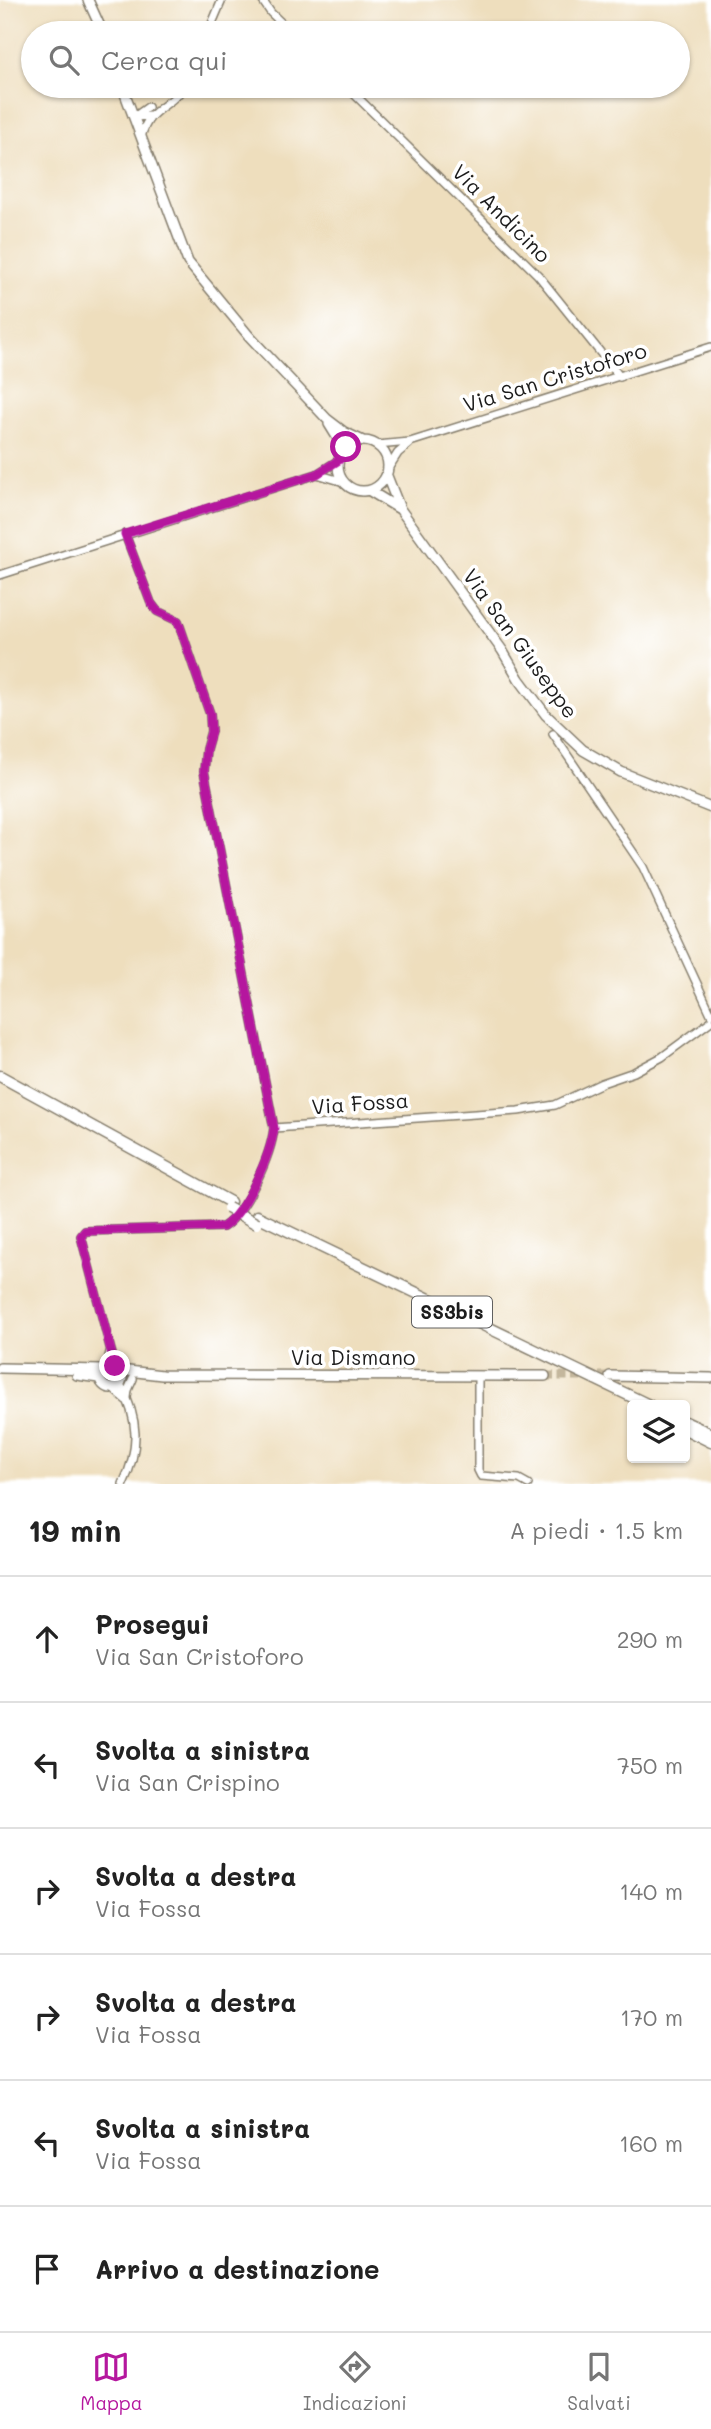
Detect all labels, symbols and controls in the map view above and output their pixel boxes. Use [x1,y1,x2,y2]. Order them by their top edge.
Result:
search box [21,21,690,98]
icon: search [45,41,83,79]
text: Cerca qui [101,43,227,77]
street label: Via Andicino [447,158,557,268]
street label: Via San Cristoforo [460,336,650,417]
route start [330,431,361,462]
street label: Via San Giuseppe [458,563,585,723]
street label: Via Fossa [310,1086,409,1119]
road number: SS3bis [412,1296,492,1328]
street label: Via Dismano [291,1343,415,1370]
route end [99,1350,130,1381]
map controls [627,1400,690,1463]
button: layers [627,1400,690,1463]
text: 19 min [28,1510,121,1550]
text: A piedi · 1.5 km [509,1515,683,1545]
text: Prosegui [95,1607,210,1641]
icon: ahead [28,1620,66,1658]
text: 290 m [617,1624,683,1654]
text: Via San Cristoforo [95,1641,304,1671]
text: Svolta a sinistra [95,1733,310,1767]
icon: left [28,1746,66,1784]
text: 750 m [617,1750,683,1780]
text: Via San Crispino [95,1767,280,1797]
text: Svolta a destra [95,1859,296,1893]
icon: right [28,1872,66,1910]
text: 140 m [619,1876,683,1906]
text: Via Fossa [95,1893,202,1923]
text: Svolta a destra [95,1985,296,2019]
icon: right [28,1998,66,2036]
text: 170 m [620,2002,683,2032]
text: Via Fossa [95,2019,202,2049]
text: Svolta a sinistra [95,2111,310,2145]
icon: left [28,2124,66,2162]
text: 160 m [619,2128,683,2158]
text: Via Fossa [95,2145,202,2175]
icon: arrive [28,2250,66,2288]
text: Arrivo a destinazione [95,2252,380,2286]
tab: Mappa [80,2348,143,2415]
tab: Indicazioni [303,2348,407,2415]
tab: Salvati [567,2348,631,2415]

